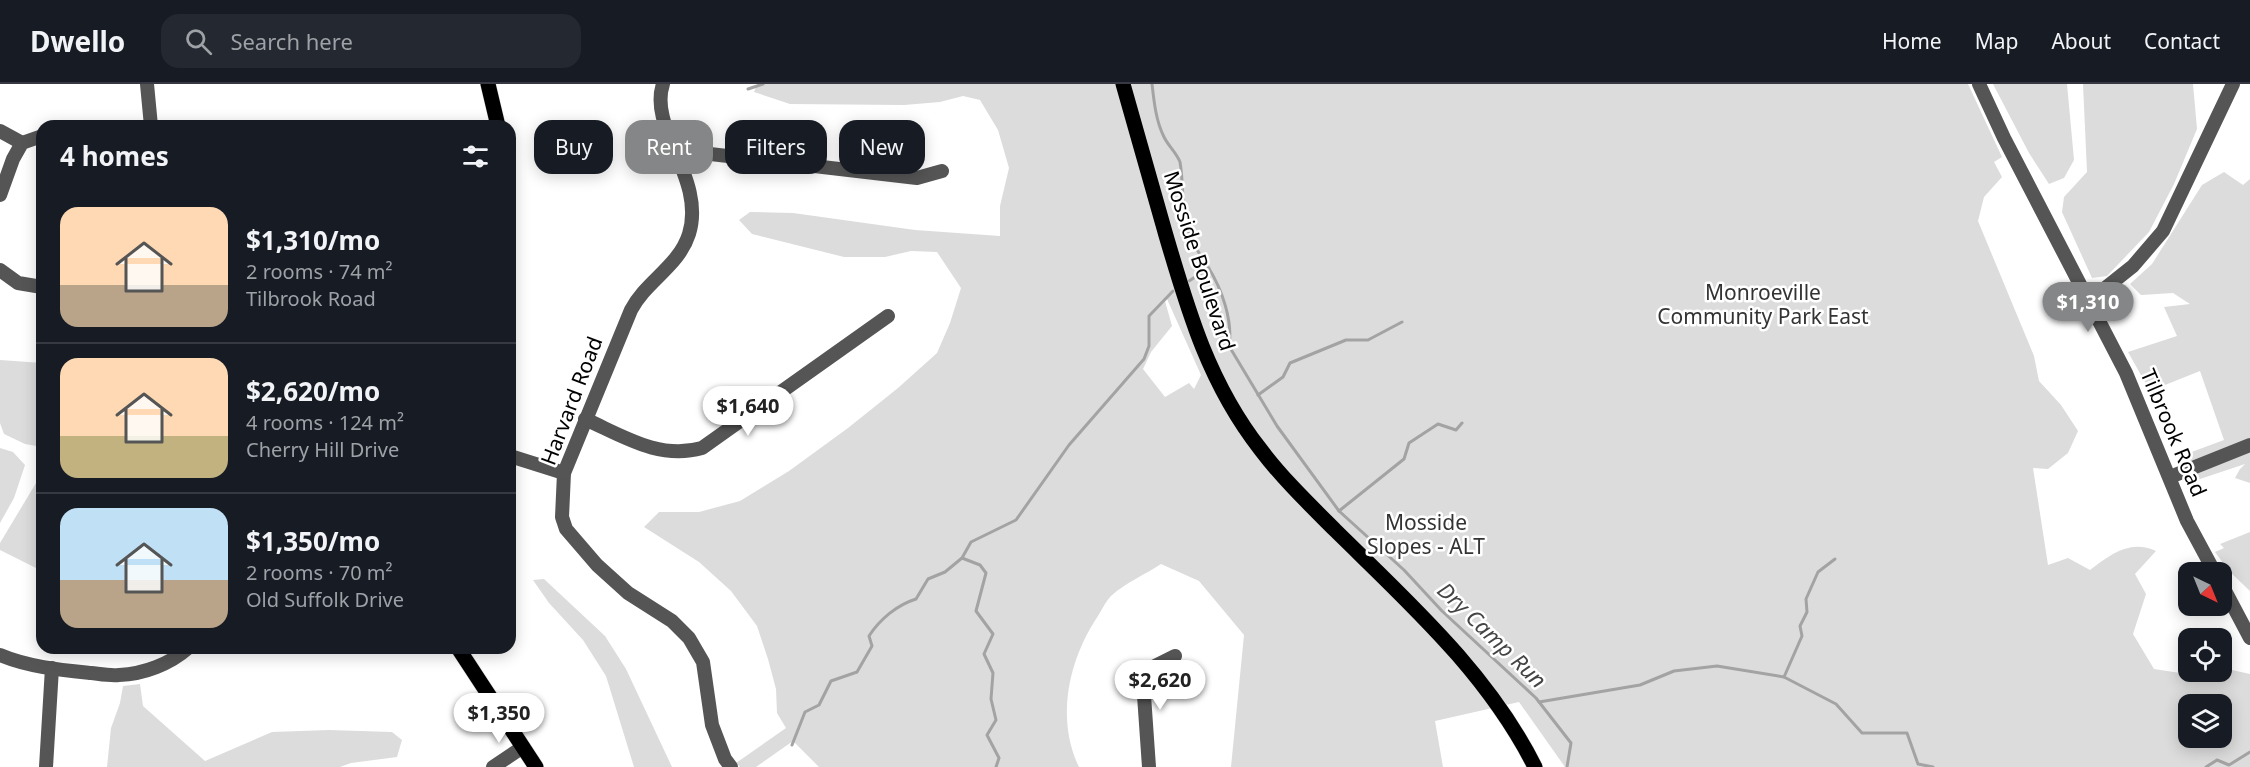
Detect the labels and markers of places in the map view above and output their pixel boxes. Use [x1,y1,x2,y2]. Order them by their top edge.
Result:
pin: $1,310 [2039,282,2137,333]
pin: $1,640 [699,386,797,437]
pin: $2,620 [1111,660,1209,711]
pin: $1,350 [450,693,548,744]

